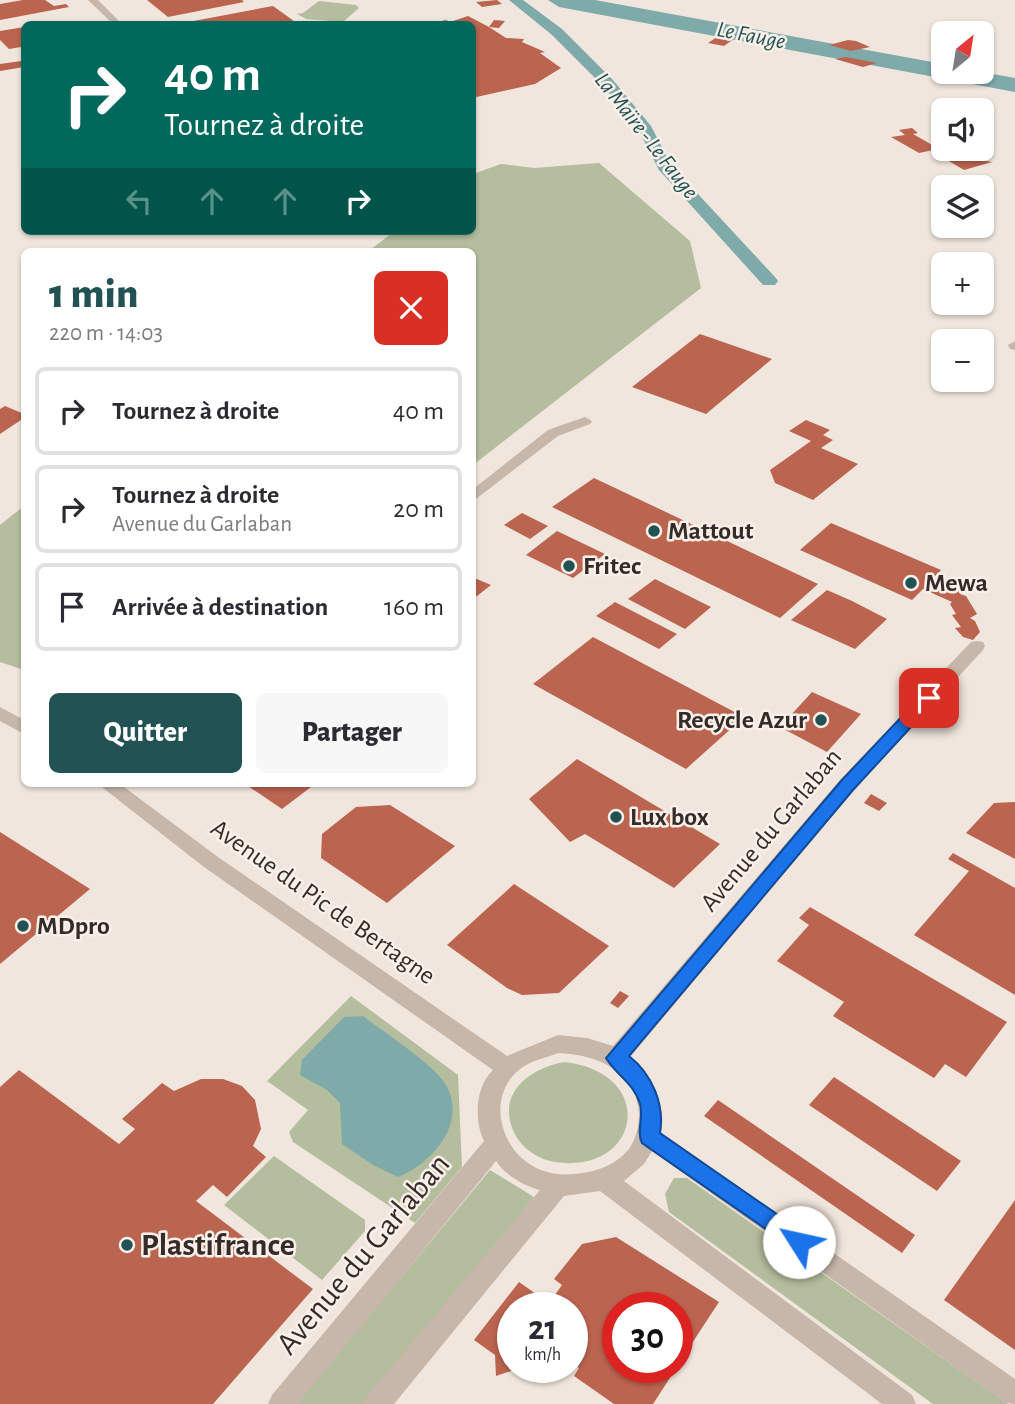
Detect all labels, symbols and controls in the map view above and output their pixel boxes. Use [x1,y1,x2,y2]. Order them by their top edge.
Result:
water label: Le Fauge [715,18,788,54]
north arrow [931,21,994,84]
map controls [931,21,994,392]
icon: right [49,49,140,140]
text: 40 m [164,51,261,100]
water label: La Maïre - Le Fauge [590,69,702,204]
button: sound [931,98,994,161]
text: Tournez à droite [164,109,364,141]
button: layers [931,175,994,238]
icon: left [120,182,158,220]
icon: ahead [193,182,231,220]
icon: ahead [266,182,304,220]
icon: right [339,182,377,220]
button: + [931,252,994,315]
button: close [374,271,448,345]
text: 1 min [49,273,138,315]
text: 220 m · 14:03 [49,322,163,345]
button: − [931,329,994,392]
icon: right [53,392,91,430]
text: Tournez à droite [112,398,279,424]
text: 40 m [393,398,444,424]
text: Tournez à droite [112,482,279,508]
icon: right [53,490,91,528]
text: 20 m [393,496,444,522]
text: Avenue du Garlaban [112,513,292,536]
place label: Mattout [668,518,754,544]
marker: Mattout [646,523,662,539]
place label: Fritec [583,553,641,579]
marker: Fritec [561,558,577,574]
place label: Mewa [925,570,988,596]
marker: Mewa [903,575,919,591]
icon: arrive [53,588,91,626]
text: Arrivée à destination [112,594,328,620]
text: 160 m [384,594,444,620]
pin [899,668,959,728]
icon: arrive [910,679,948,717]
button: Quitter [49,693,242,773]
button: Partager [256,693,448,773]
place label: Recycle Azur [677,707,807,733]
marker: Recycle Azur [813,712,829,728]
street label: Avenue du Garlaban [696,744,846,916]
place label: Lux box [630,804,709,830]
marker: Lux box [608,809,624,825]
street label: Avenue du Pic de Bertagne [206,815,440,989]
place label: MDpro [37,913,110,939]
marker: MDpro [15,918,31,934]
street label: Avenue du Garlaban [270,1148,456,1360]
position arrow [762,1205,836,1279]
place label: Plastifrance [141,1229,295,1261]
marker: Plastifrance [119,1237,135,1253]
speed limit sign: 30 [602,1292,693,1383]
text: 21 [528,1311,557,1346]
text: km/h [524,1346,561,1364]

